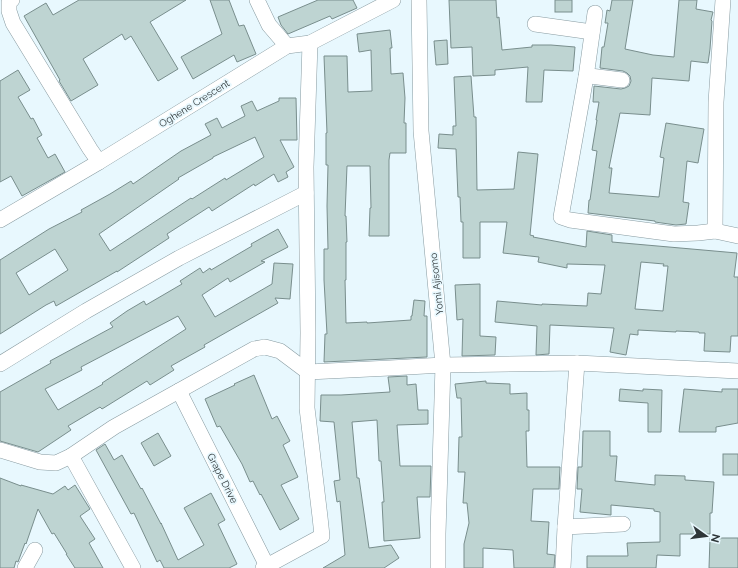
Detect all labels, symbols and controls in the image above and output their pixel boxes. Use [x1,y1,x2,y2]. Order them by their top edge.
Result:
street label: Oghene Crescent [157,77,232,130]
street label: Yomi Ajisomo [428,252,445,315]
street label: Grape Drive [205,451,240,505]
north arrow [686,516,726,556]
text: N [708,533,723,544]

